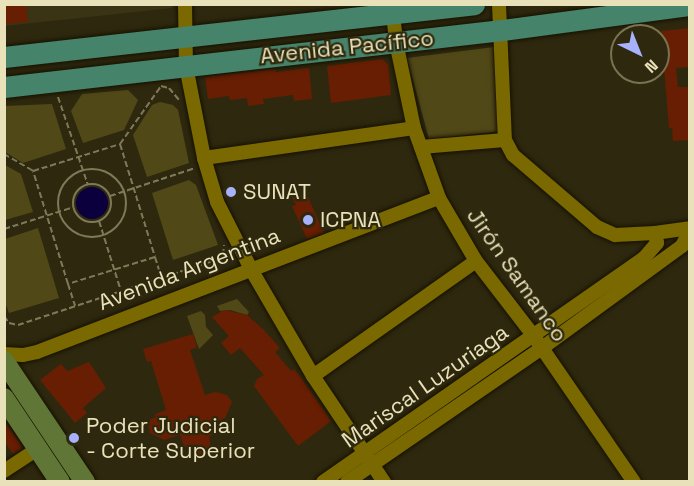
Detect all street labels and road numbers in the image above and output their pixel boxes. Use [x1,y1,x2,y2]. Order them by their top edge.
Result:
street label: Avenida Pacífico [259,25,435,69]
street label: Jirón Samanco [461,203,573,347]
street label: Avenida Argentina [94,222,284,316]
street label: Mariscal Luzuriaga [337,319,513,453]

